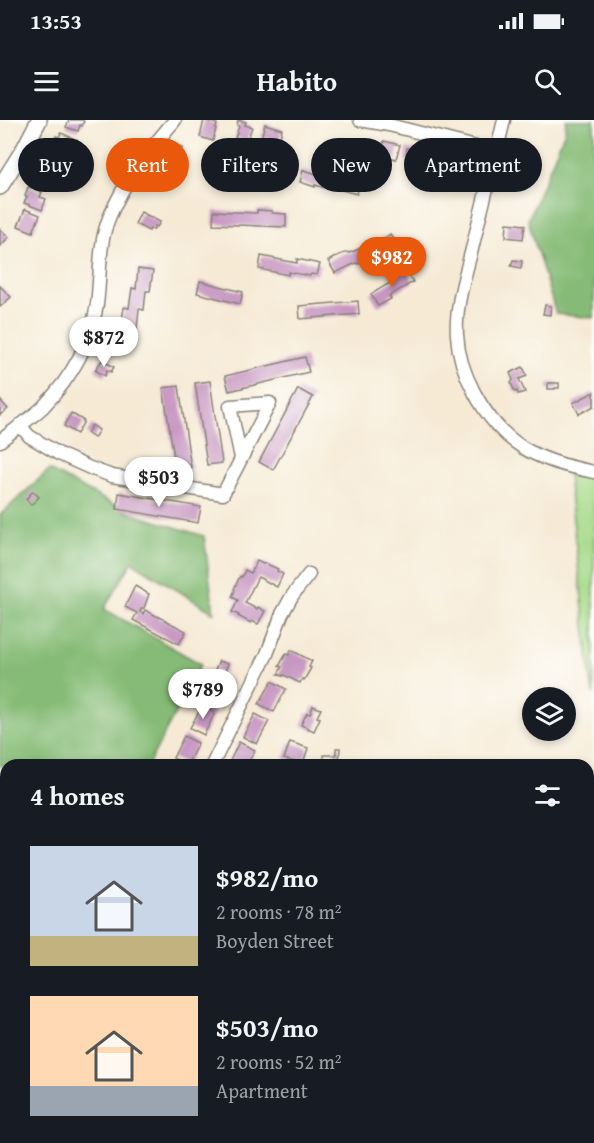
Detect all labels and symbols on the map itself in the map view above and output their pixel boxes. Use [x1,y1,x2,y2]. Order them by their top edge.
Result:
pin: $982 [356,237,428,288]
pin: $872 [68,317,140,368]
pin: $503 [123,457,195,508]
pin: $789 [167,669,239,720]

